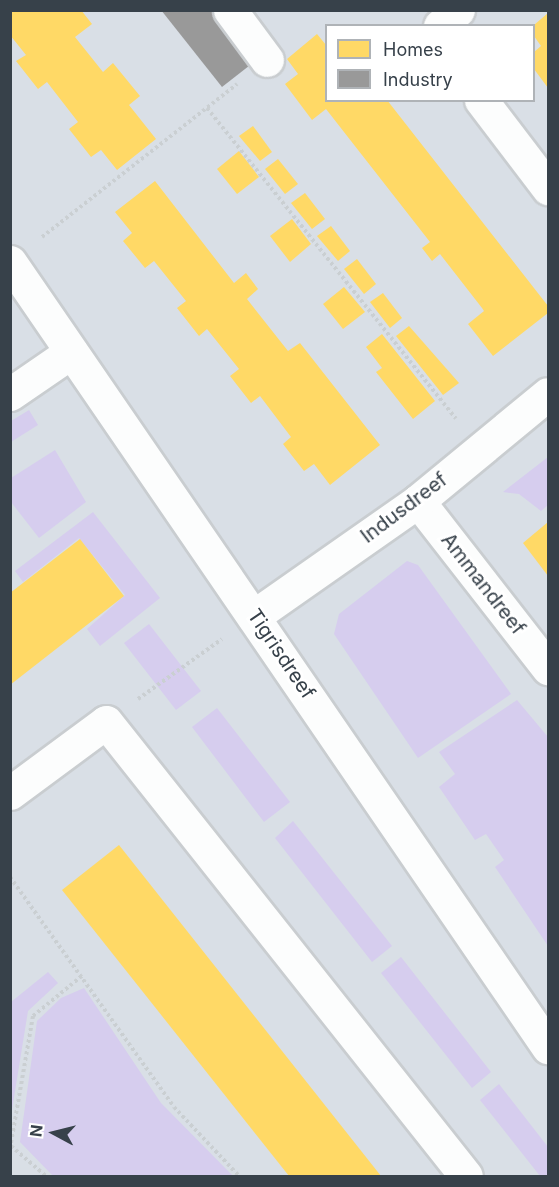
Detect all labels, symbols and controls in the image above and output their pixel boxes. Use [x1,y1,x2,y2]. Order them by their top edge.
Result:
legend [325,24,535,102]
text: Homes [383,39,443,60]
text: Industry [383,69,453,90]
street label: Indusdreef [356,468,452,548]
street label: Ammandreef [436,529,530,639]
street label: Tigrisdreef [242,604,320,704]
north arrow [24,1103,84,1163]
text: N [25,1124,47,1138]

